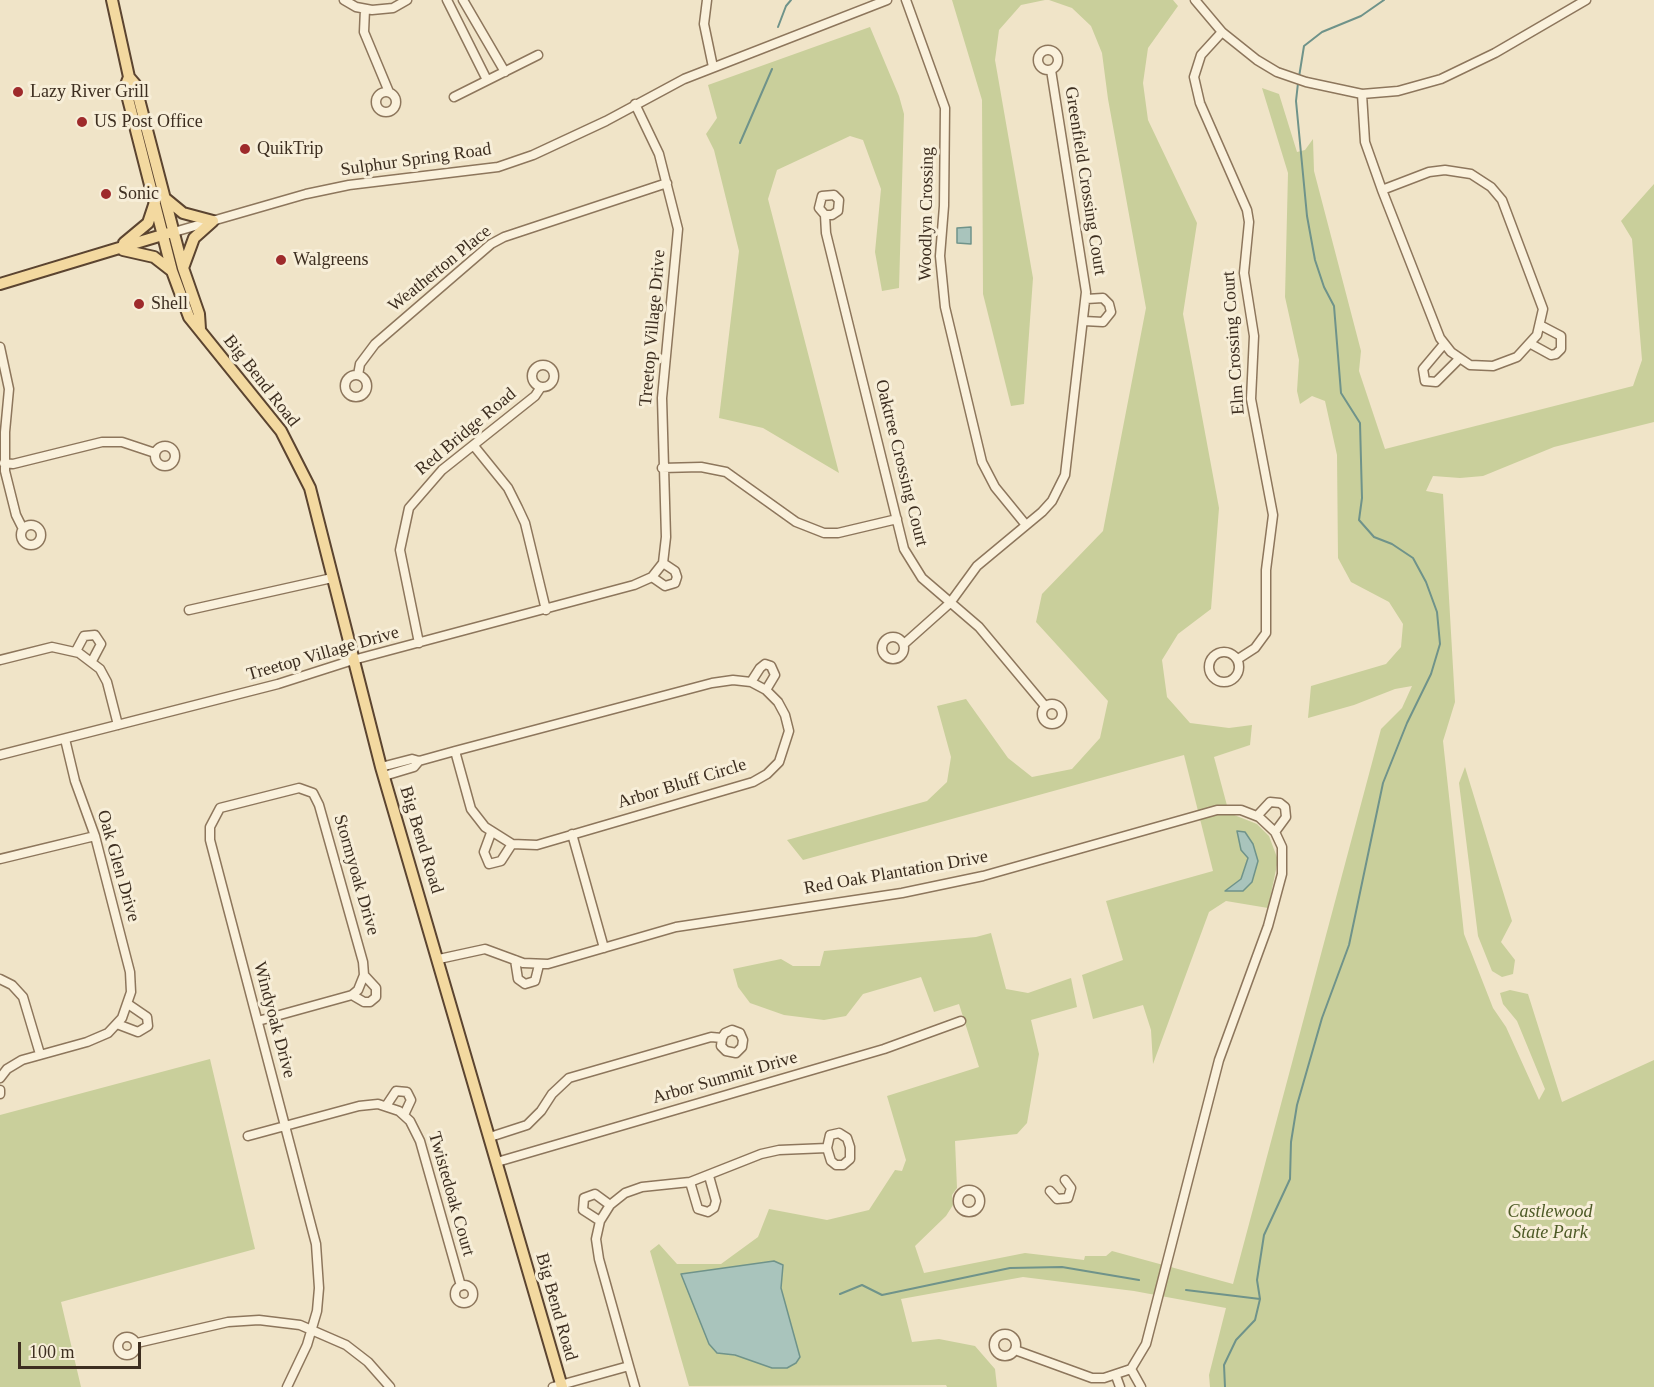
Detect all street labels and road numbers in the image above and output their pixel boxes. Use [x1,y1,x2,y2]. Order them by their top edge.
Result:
street label: Greenfield Crossing Court [1059,85,1111,277]
street label: Sulphur Spring Road [339,139,493,181]
street label: Woodlyn Crossing [915,147,939,281]
street label: Weatherton Place [384,221,496,317]
street label: Treetop Village Drive [635,249,671,407]
street label: Elm Crossing Court [1218,270,1250,416]
street label: Big Bend Road [218,331,304,431]
street label: Oaktree Crossing Court [870,377,932,549]
street label: Red Bridge Road [411,384,521,480]
street label: Treetop Village Drive [244,622,402,686]
street label: Arbor Bluff Circle [615,754,749,814]
street label: Big Bend Road [394,784,448,896]
street label: Oak Glen Drive [92,808,144,924]
street label: Stormyoak Drive [328,812,384,938]
street label: Red Oak Plantation Drive [802,846,990,900]
street label: Windyoak Drive [248,959,300,1081]
street label: Arbor Summit Drive [650,1047,800,1109]
street label: Twistedoak Court [423,1129,479,1259]
street label: Big Bend Road [530,1251,582,1363]

